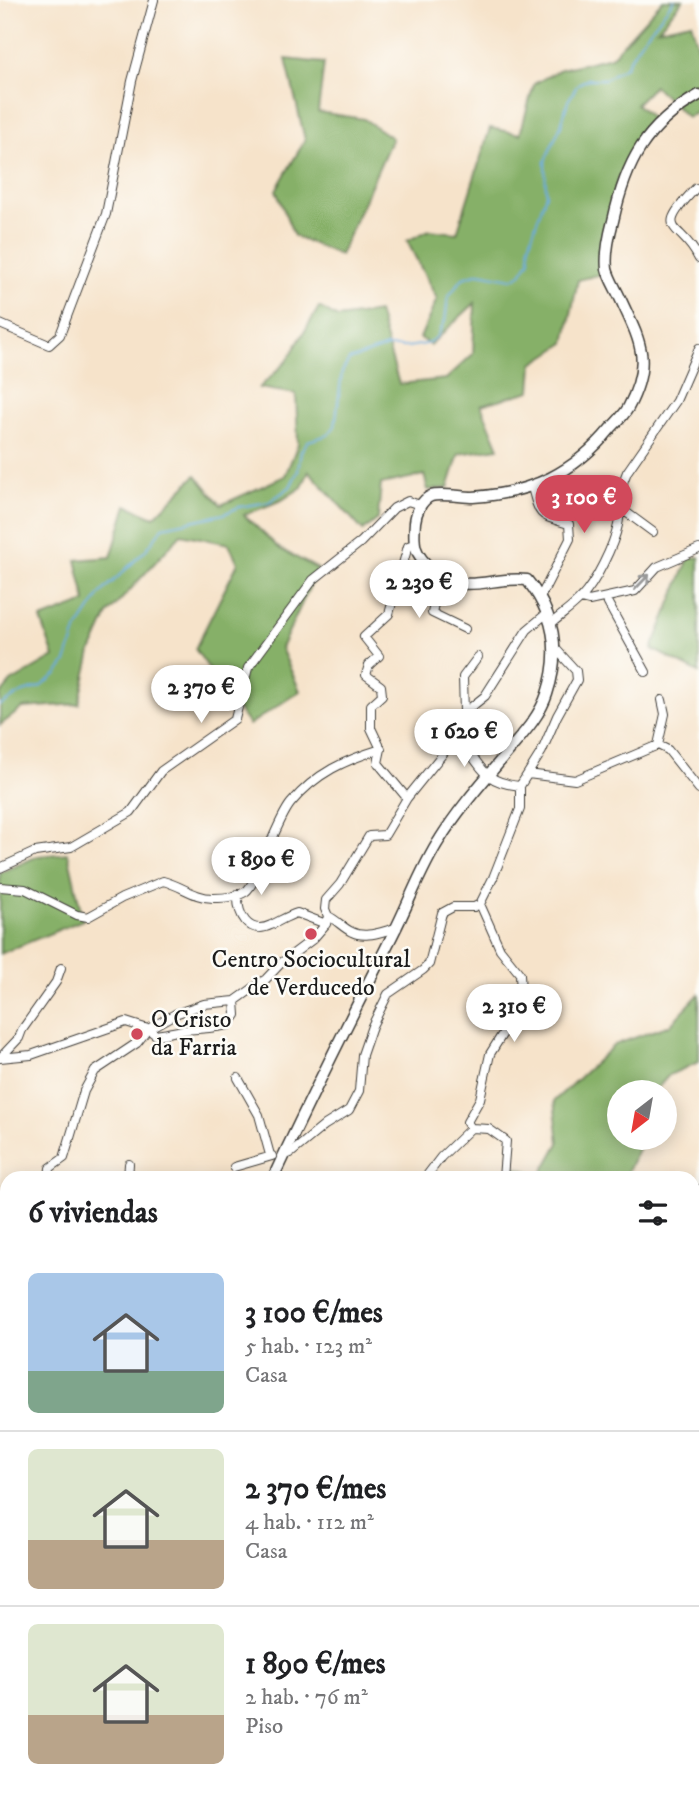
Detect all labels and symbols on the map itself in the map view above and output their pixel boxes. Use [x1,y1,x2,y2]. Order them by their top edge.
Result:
pin: 3 100 € [519,476,649,535]
pin: 2 230 € [354,560,484,620]
one-way arrow [634,574,651,591]
pin: 2 370 € [136,666,266,725]
pin: 1 620 € [399,710,529,769]
pin: 1 890 € [196,838,326,897]
marker: Centro Sociocultural de Verducedo [303,926,319,942]
place label: Centro Sociocultural de Verducedo [212,945,411,1003]
pin: 2 310 € [449,984,579,1044]
place label: O Cristo da Farria [151,1005,238,1063]
marker: O Cristo da Farria [129,1026,145,1042]
north arrow [607,1080,677,1150]

